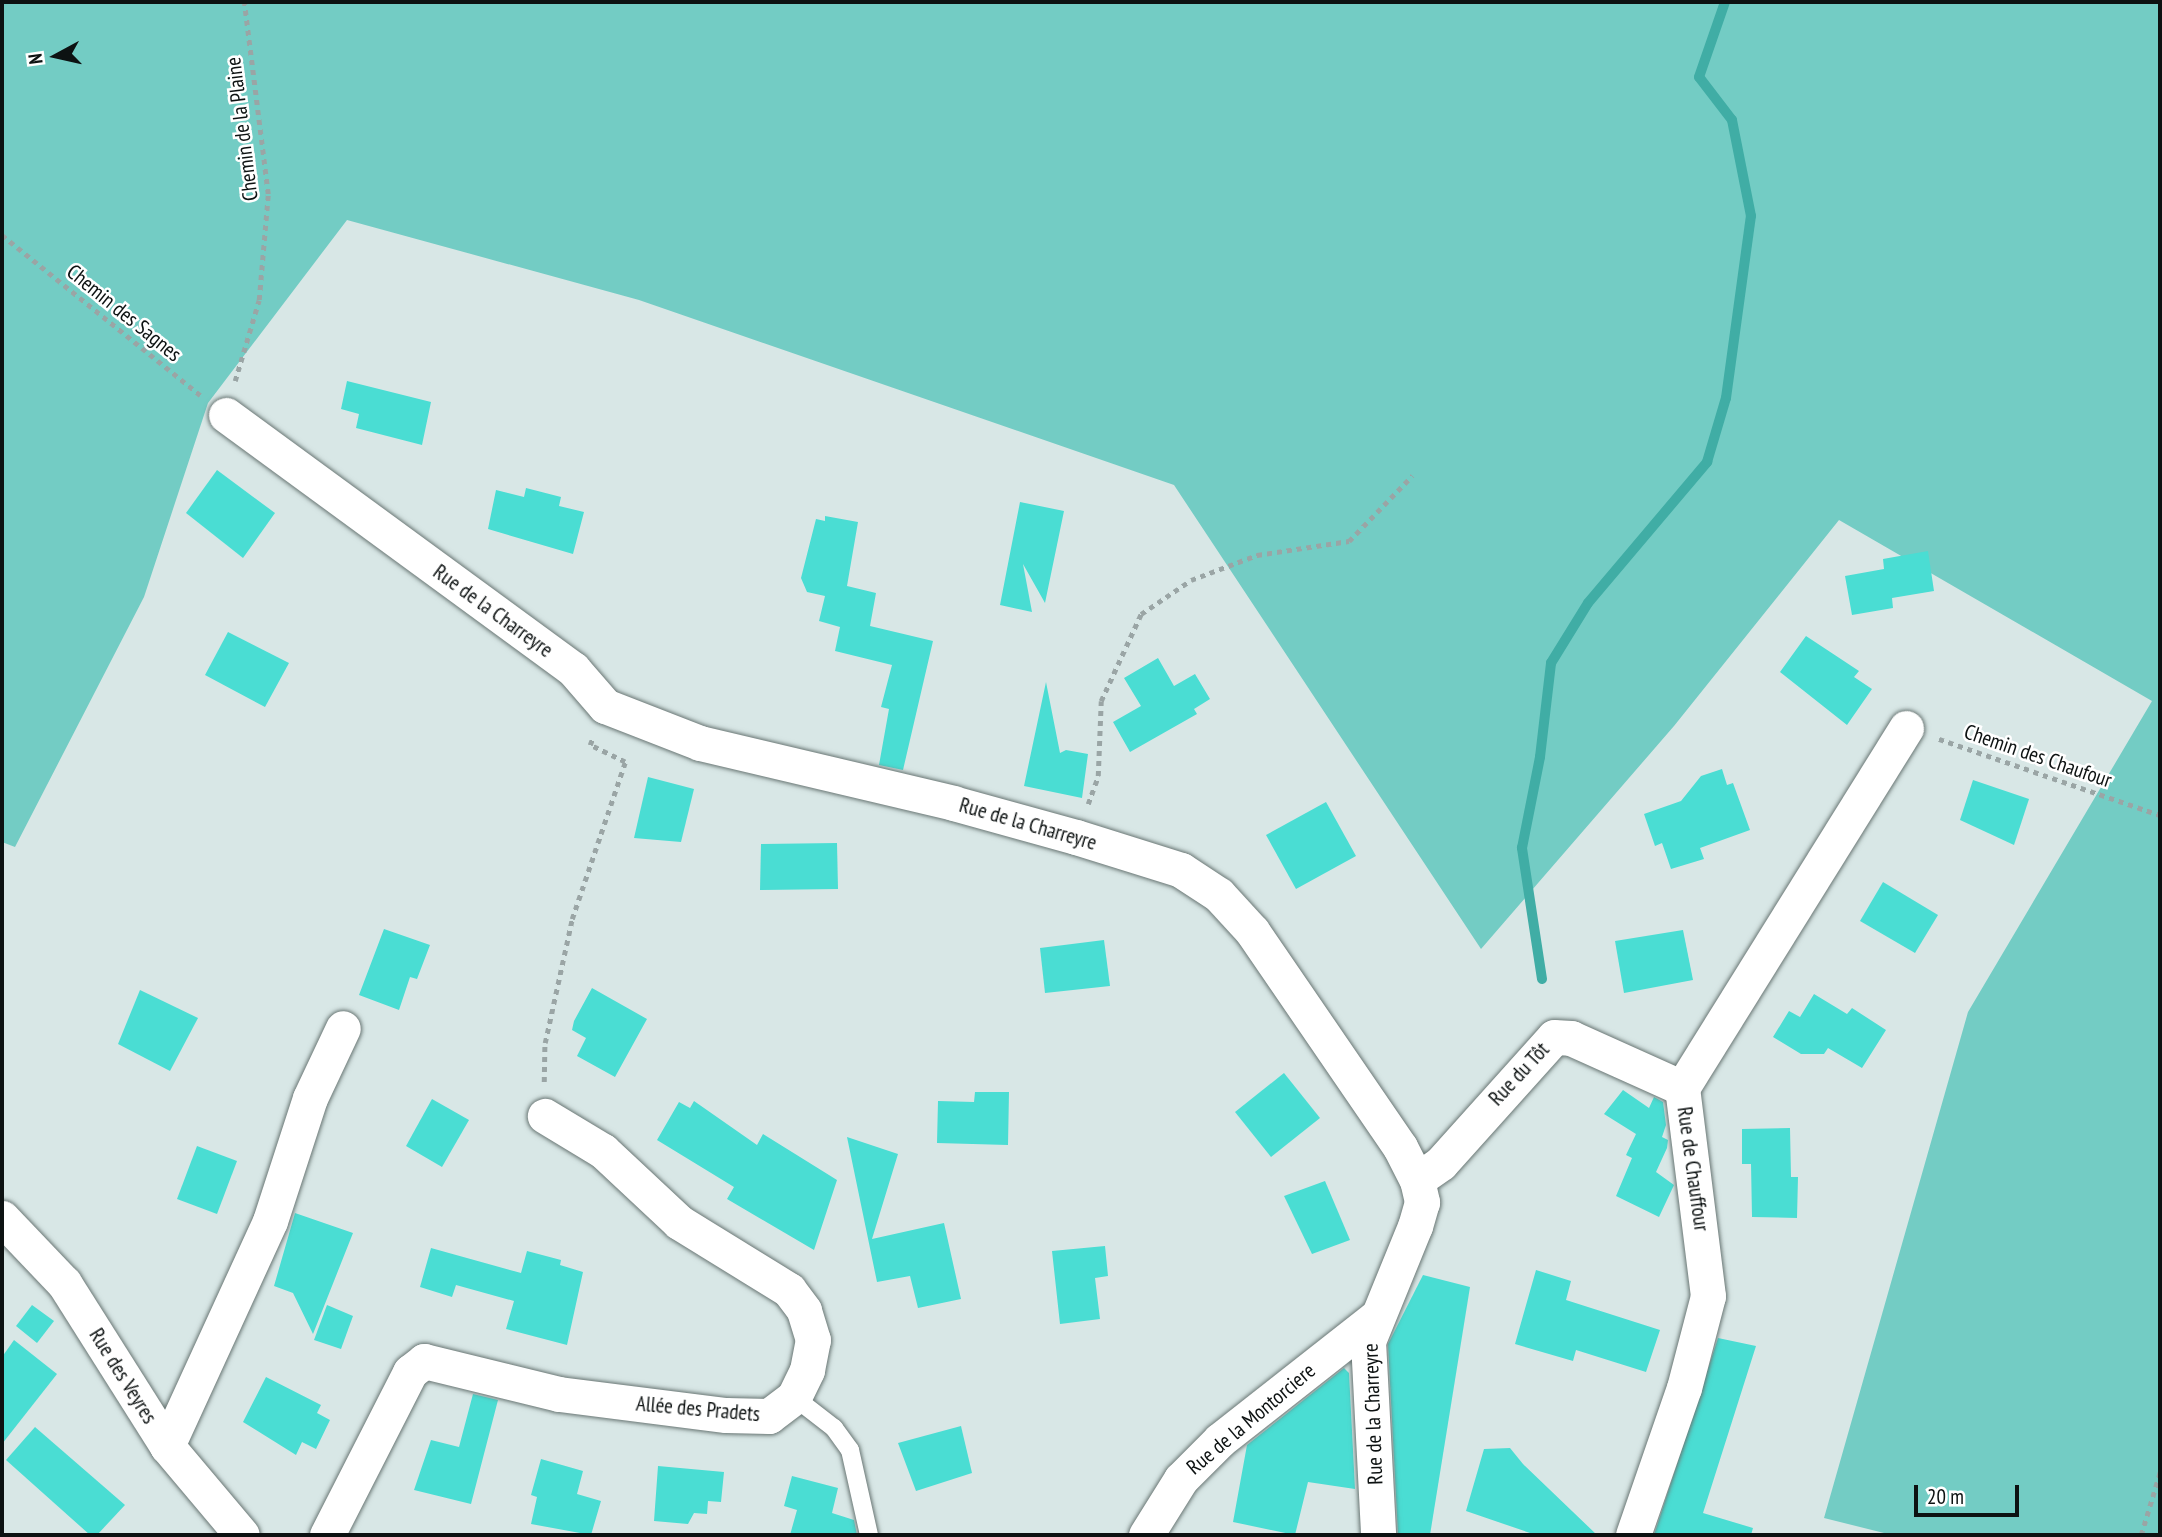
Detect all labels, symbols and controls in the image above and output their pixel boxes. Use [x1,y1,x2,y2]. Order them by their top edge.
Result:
north arrow [21,21,91,91]
text: N [23,52,48,66]
street label: Chemin de la Plaine [221,56,263,202]
street label: Chemin des Sagnes [62,259,186,367]
street label: Rue de la Charreyre [428,559,558,663]
street label: Chemin des Chaufour [1961,719,2115,793]
street label: Rue de la Charreyre [956,792,1100,856]
street label: Rue du Tôt [1483,1037,1555,1111]
street label: Rue de Chauffour [1672,1105,1714,1233]
street label: Rue des Veyres [84,1324,162,1428]
street label: Rue de la Charreyre [1358,1343,1388,1485]
street label: Rue de la Montorciere [1182,1358,1320,1480]
street label: Allée des Pradets [635,1391,761,1427]
scale bar [1917,1470,2022,1514]
text: 20 m [1927,1483,1964,1510]

